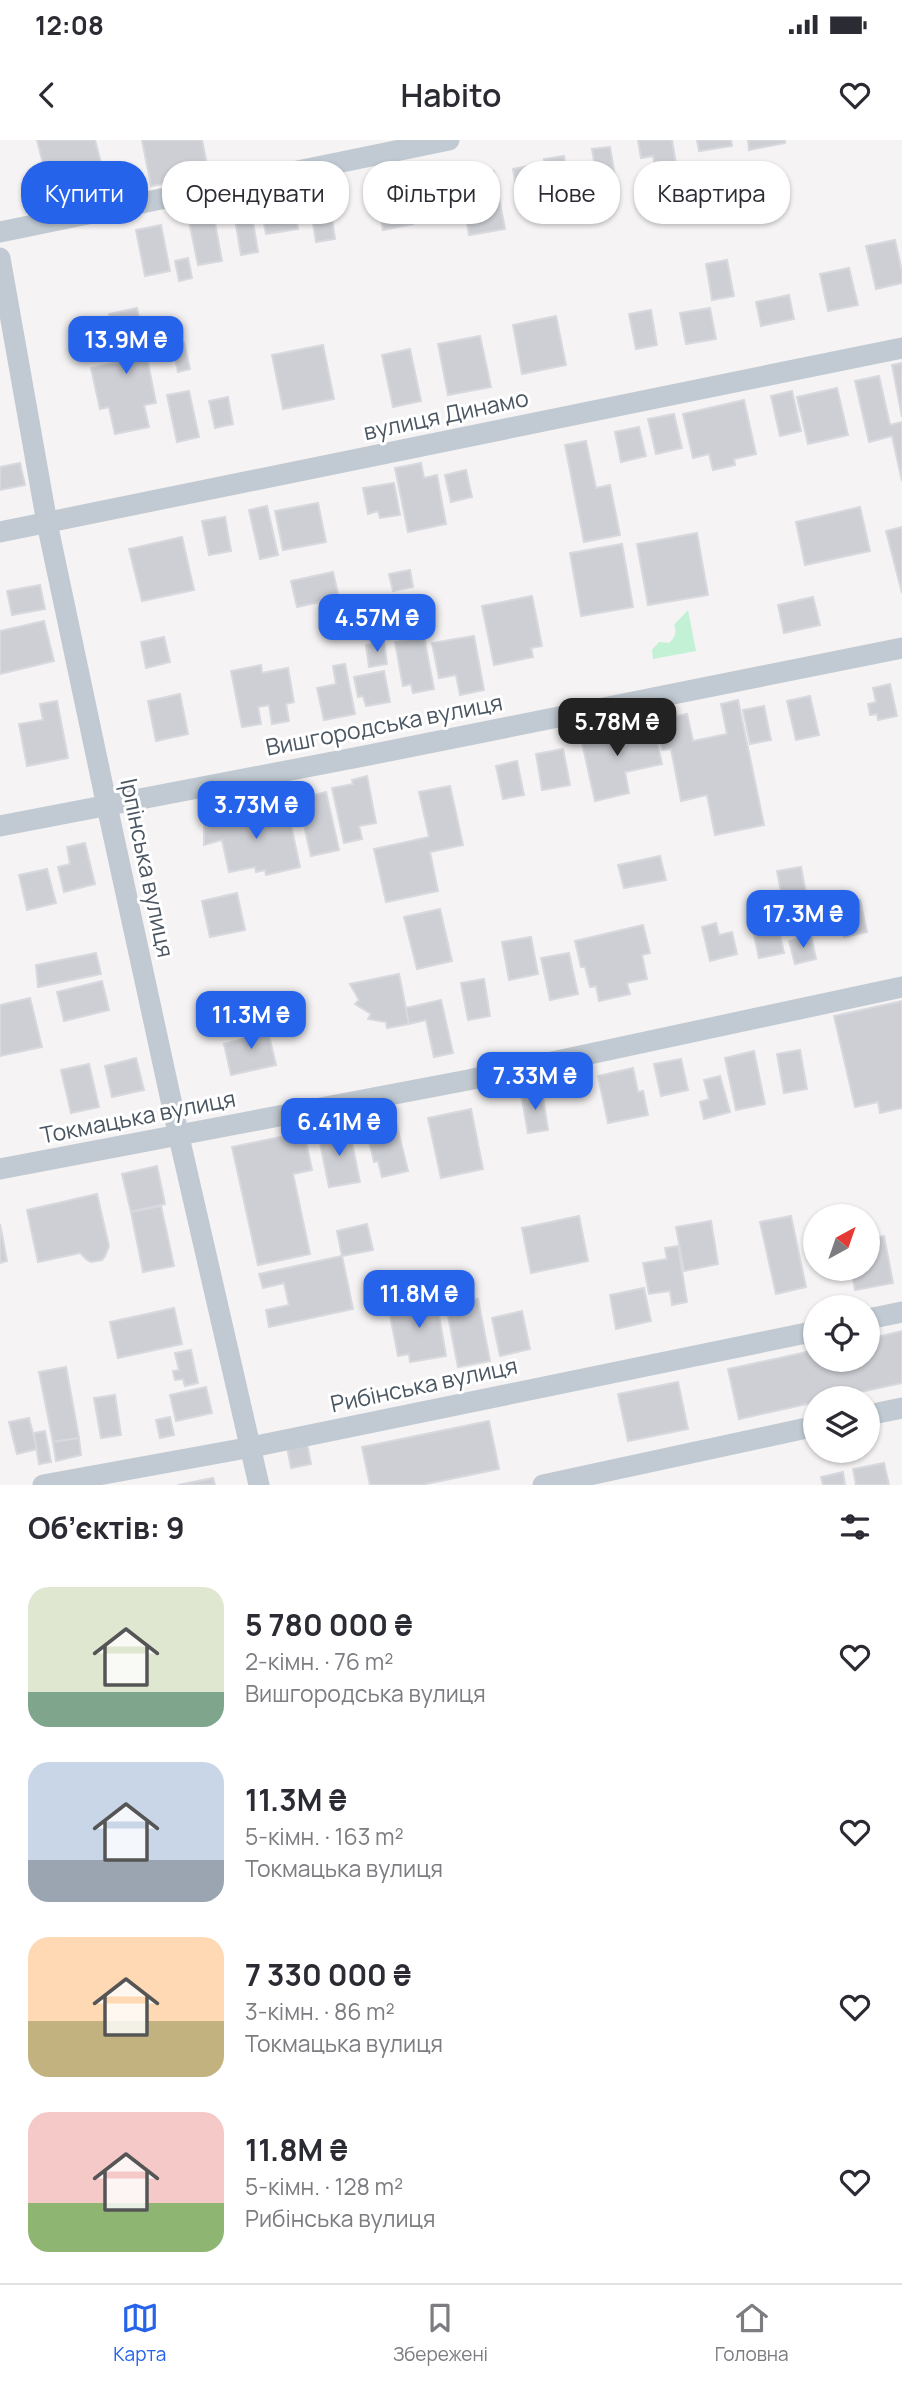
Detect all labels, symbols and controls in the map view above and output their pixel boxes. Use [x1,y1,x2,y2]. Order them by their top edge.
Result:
text: 12:08 [35,7,104,43]
text: Habito [400,73,502,117]
icon: back [28,76,66,114]
icon: heart [836,76,874,114]
chip: Купити [21,161,148,224]
chip: Орендувати [162,161,349,224]
chip: Фільтри [363,161,500,224]
chip: Нове [514,161,620,224]
chip: Квартира [634,161,790,224]
pin: 13.9M ₴ [61,316,191,376]
text: 13.9M ₴ [84,323,168,355]
street label: вулиця Динамо [360,381,531,447]
pin: 4.57M ₴ [312,594,442,654]
text: 4.57M ₴ [335,601,419,633]
street label: Вишгородська вулиця [263,685,505,763]
pin: 5.78M ₴ [552,698,682,758]
text: 5.78M ₴ [574,705,660,737]
street label: Ірпінська вулиця [113,775,183,960]
pin: 3.73M ₴ [191,782,321,841]
text: 3.73M ₴ [214,788,298,820]
pin: 17.3M ₴ [738,890,868,950]
text: 17.3M ₴ [763,897,844,929]
pin: 11.3M ₴ [186,992,316,1051]
text: 11.3M ₴ [212,998,290,1030]
pin: 7.33M ₴ [470,1052,600,1112]
text: 7.33M ₴ [493,1059,577,1091]
street label: Токмацька вулиця [38,1081,238,1151]
pin: 6.41M ₴ [274,1098,404,1158]
text: 6.41M ₴ [297,1105,381,1137]
north arrow [803,1204,880,1281]
map controls [803,1204,880,1463]
pin: 11.8M ₴ [354,1270,484,1330]
text: 11.8M ₴ [380,1277,458,1309]
button: locate [803,1295,880,1372]
street label: Рибінська вулиця [327,1349,520,1419]
button: layers [803,1386,880,1463]
text: Об’єктів: 9 [28,1507,185,1548]
icon: filters [836,1508,874,1546]
text: 5 780 000 ₴ [245,1604,413,1645]
icon: home [84,1615,168,1699]
icon: heart [836,1638,874,1676]
text: 2-кімн. · 76 m² [245,1645,393,1677]
text: Вишгородська вулиця [245,1677,486,1709]
text: 11.3M ₴ [245,1779,347,1820]
icon: home [84,1790,168,1874]
icon: heart [836,1813,874,1851]
text: 5-кімн. · 163 m² [245,1820,404,1852]
text: Токмацька вулиця [245,1852,443,1884]
text: 7 330 000 ₴ [245,1954,412,1995]
icon: home [84,1965,168,2049]
icon: heart [836,1988,874,2026]
text: 3-кімн. · 86 m² [245,1995,395,2027]
text: Токмацька вулиця [245,2027,443,2059]
text: 11.8M ₴ [245,2129,348,2170]
icon: home [84,2140,168,2224]
icon: heart [836,2163,874,2201]
text: 5-кімн. · 128 m² [245,2170,403,2202]
text: Рибінська вулиця [245,2202,435,2234]
tab: Карта [113,2299,166,2367]
tab: Збережені [393,2299,488,2367]
tab: Головна [715,2299,789,2367]

